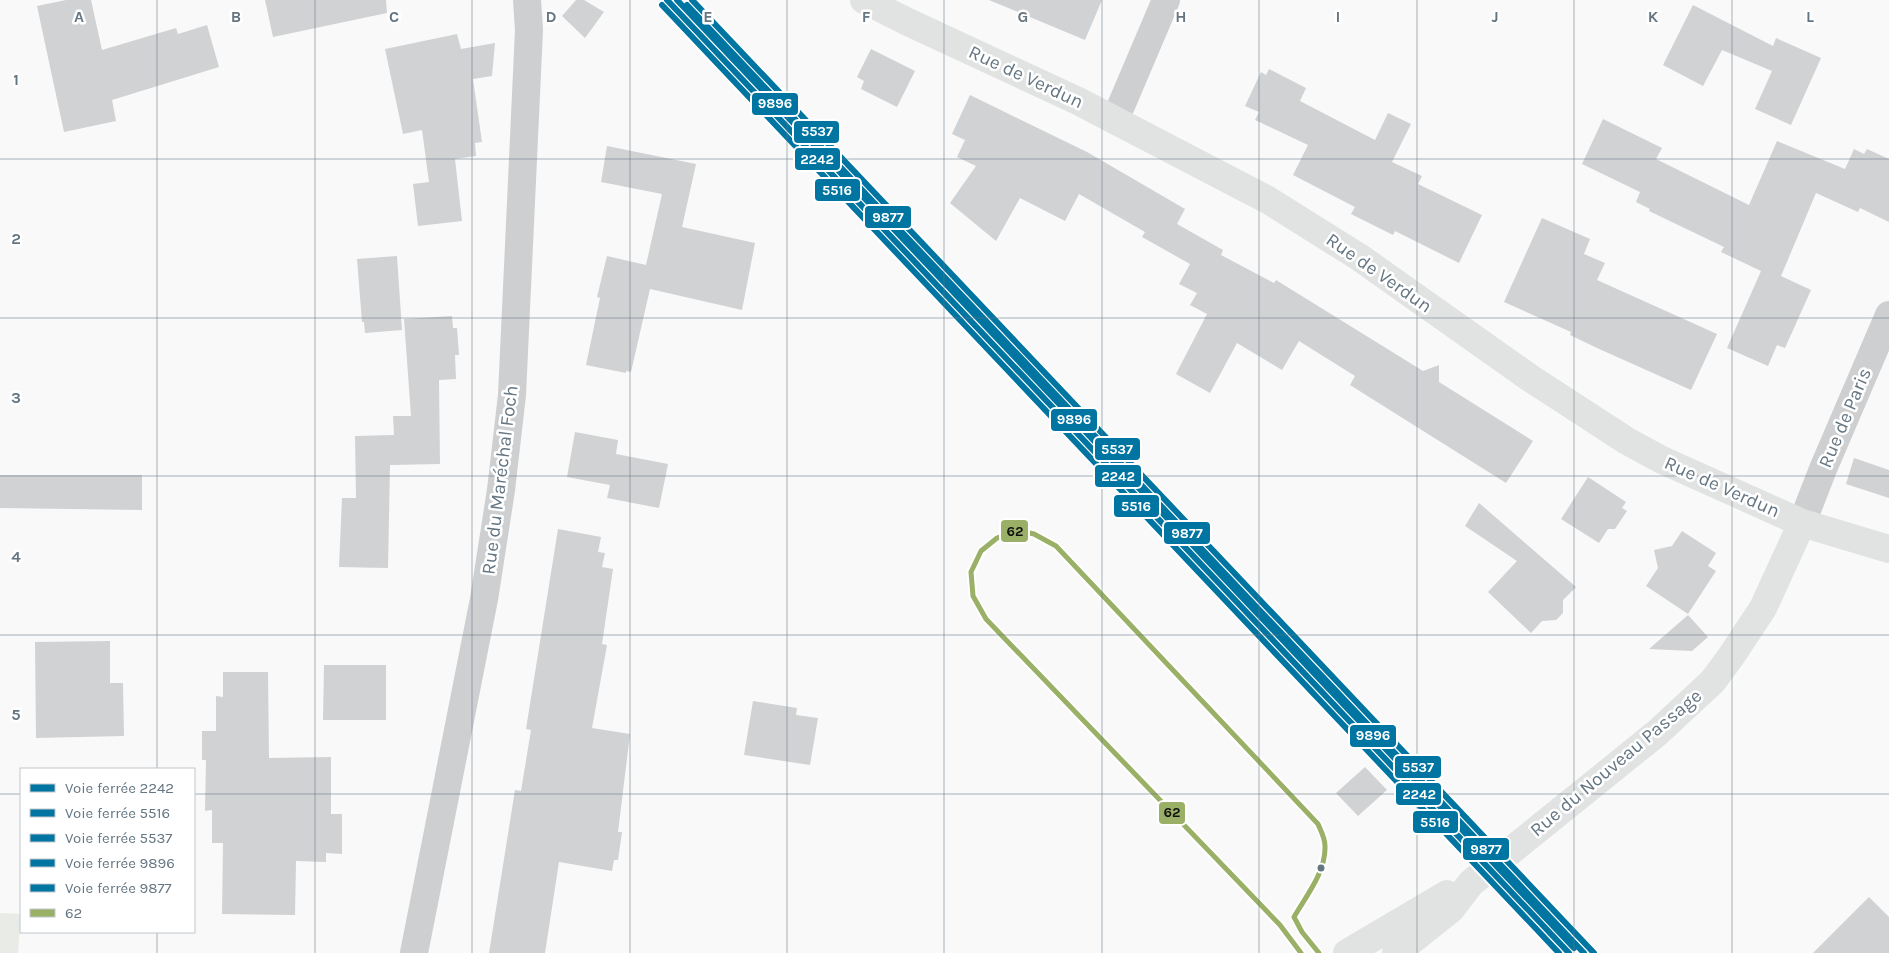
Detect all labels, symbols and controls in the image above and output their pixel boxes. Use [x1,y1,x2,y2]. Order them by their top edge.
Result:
text: A [74,7,84,26]
text: B [231,7,241,26]
text: C [389,7,399,26]
text: D [546,7,557,26]
text: E [703,7,713,26]
text: F [862,7,871,26]
text: G [1018,7,1028,26]
text: H [1175,7,1187,26]
text: I [1336,7,1340,26]
text: J [1491,7,1499,26]
text: K [1648,7,1659,26]
text: L [1806,7,1814,26]
street label: Rue de Verdun [965,41,1087,113]
text: 1 [13,70,19,89]
line badge: 9896 [751,92,799,116]
text: 9896 [758,95,792,112]
line badge: 5537 [793,120,840,144]
text: 5537 [801,123,833,140]
line badge: 2242 [794,147,841,171]
text: 2242 [800,151,834,168]
line badge: 5516 [814,178,861,202]
text: 5516 [822,182,852,199]
line badge: 9877 [864,205,912,229]
text: 9877 [872,209,904,226]
street label: Rue de Verdun [1322,228,1436,318]
text: 2 [11,229,21,248]
street label: Rue de Paris [1814,365,1876,471]
street label: Rue du Maréchal Foch [477,384,523,576]
text: 3 [11,388,21,407]
line badge: 9896 [1050,408,1098,432]
text: 9896 [1057,411,1091,428]
line badge: 5537 [1094,437,1141,461]
text: 5537 [1101,441,1133,458]
street label: Rue de Verdun [1661,452,1783,522]
line badge: 2242 [1094,464,1142,488]
text: 2242 [1101,468,1135,485]
line badge: 5516 [1113,494,1160,518]
text: 5516 [1121,498,1151,515]
line badge: 62 [1000,519,1029,543]
line badge: 9877 [1163,521,1211,545]
text: 62 [1007,523,1023,540]
text: 9877 [1171,525,1203,542]
text: 4 [11,547,21,566]
street label: Rue du Nouveau Passage [1526,685,1706,841]
text: 5 [11,705,21,724]
line badge: 9896 [1349,724,1397,748]
text: 9896 [1356,727,1390,744]
line badge: 5537 [1394,755,1442,779]
text: 5537 [1402,759,1434,776]
legend [20,768,195,933]
text: Voie ferrée 2242 [65,779,174,797]
line badge: 2242 [1395,782,1442,806]
text: 2242 [1402,786,1436,803]
line badge: 62 [1158,801,1186,825]
text: Voie ferrée 5516 [65,804,170,822]
text: 62 [1164,804,1180,821]
line badge: 5516 [1412,810,1459,834]
text: 5516 [1420,814,1450,831]
text: Voie ferrée 5537 [65,829,172,847]
line badge: 9877 [1462,837,1510,861]
text: 9877 [1470,841,1502,858]
text: Voie ferrée 9896 [65,854,175,872]
unlabelled marker [1316,863,1326,873]
text: Voie ferrée 9877 [65,879,172,897]
text: 62 [65,904,82,922]

